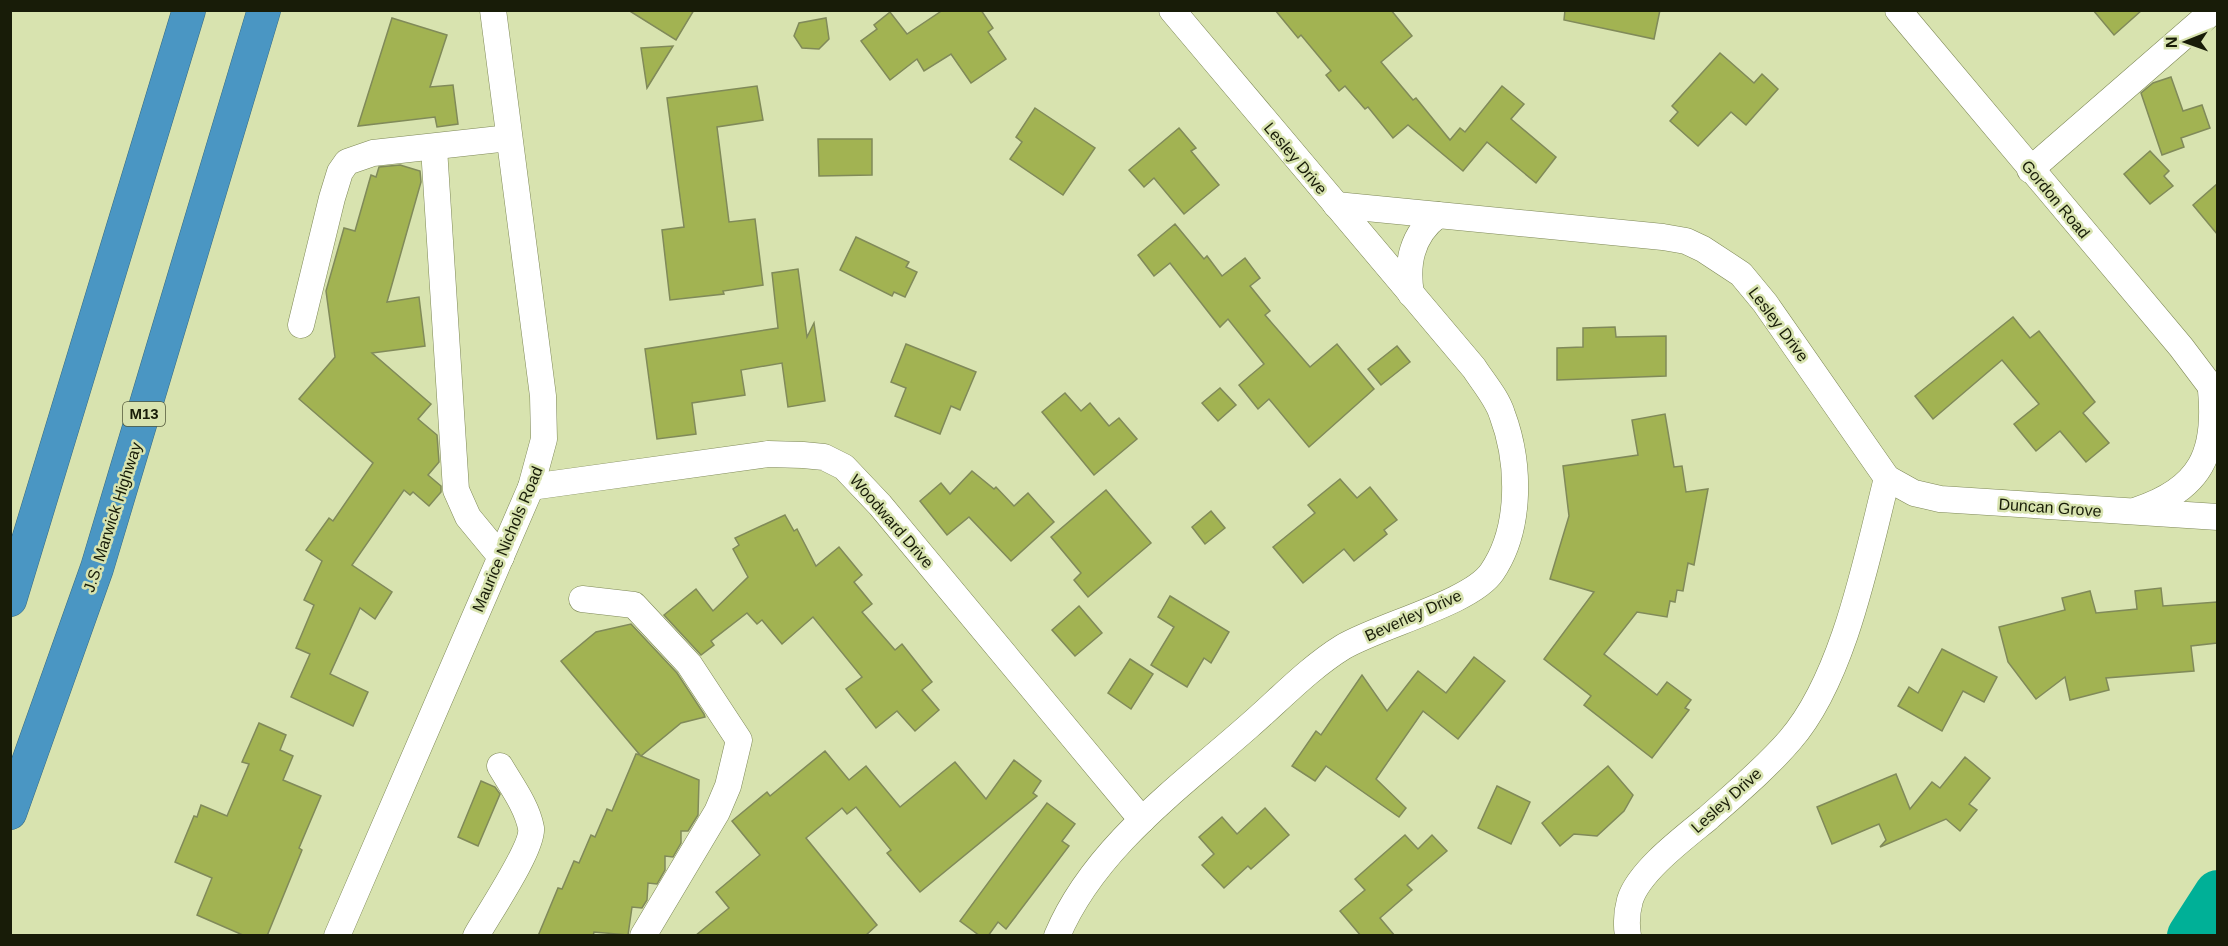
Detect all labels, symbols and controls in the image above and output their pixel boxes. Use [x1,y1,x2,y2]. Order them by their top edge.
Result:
north arrow [2156,12,2216,72]
text: N [2163,36,2180,48]
street label: Lesley Drive [1261,119,1330,198]
street label: Gordon Road [2018,157,2093,242]
street label: Lesley Drive [1745,284,1812,365]
road number: M13 [123,402,165,426]
street label: J.S. Marwick Highway [80,440,145,594]
street label: Maurice Nichols Road [469,464,546,615]
street label: Woodward Drive [847,471,937,571]
street label: Duncan Grove [1998,495,2102,520]
street label: Beverley Drive [1362,586,1464,644]
street label: Lesley Drive [1688,765,1765,836]

